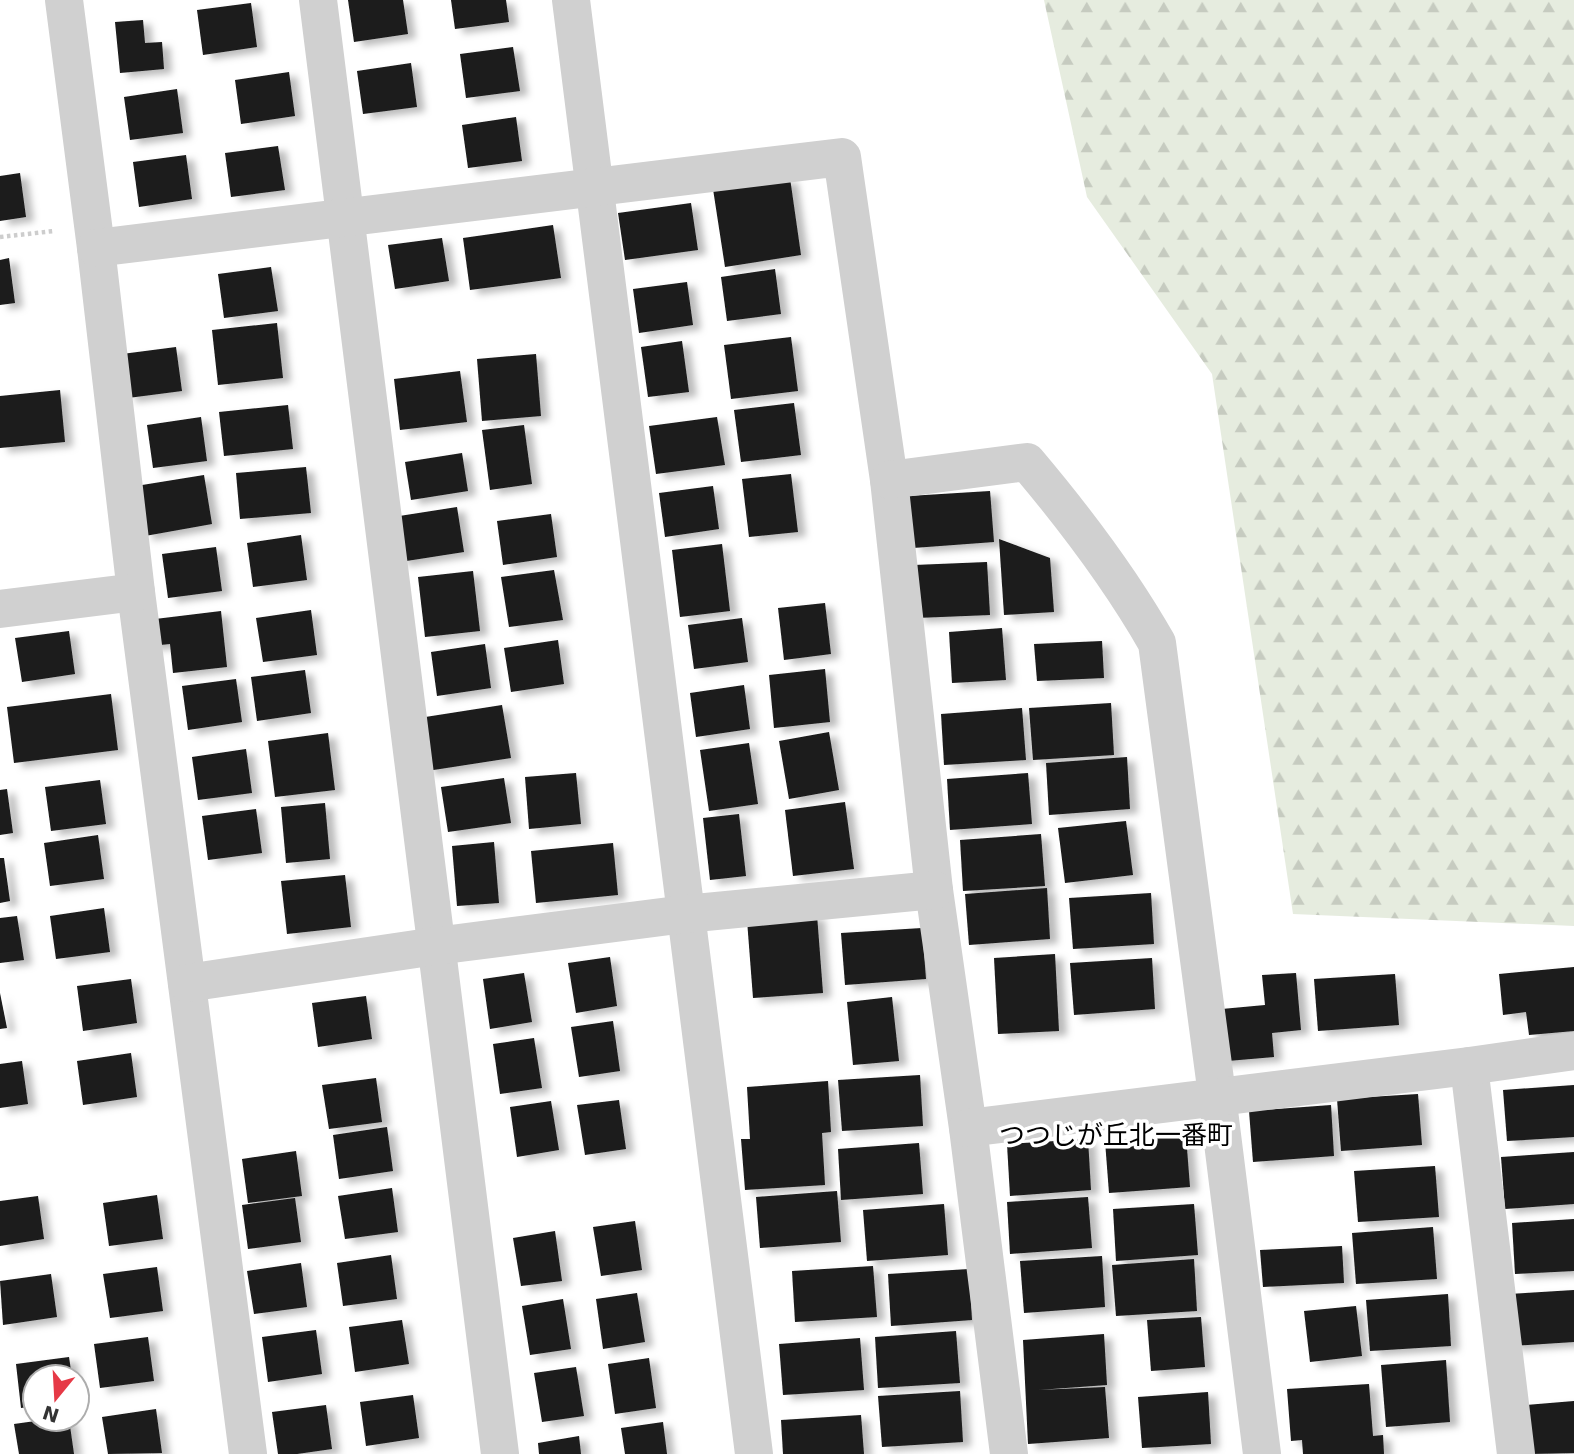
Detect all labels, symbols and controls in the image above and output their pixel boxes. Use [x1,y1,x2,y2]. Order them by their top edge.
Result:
district label: つつじが丘北一番町 [999,1120,1233,1150]
north arrow [21,1363,91,1433]
text: N [40,1401,62,1427]

